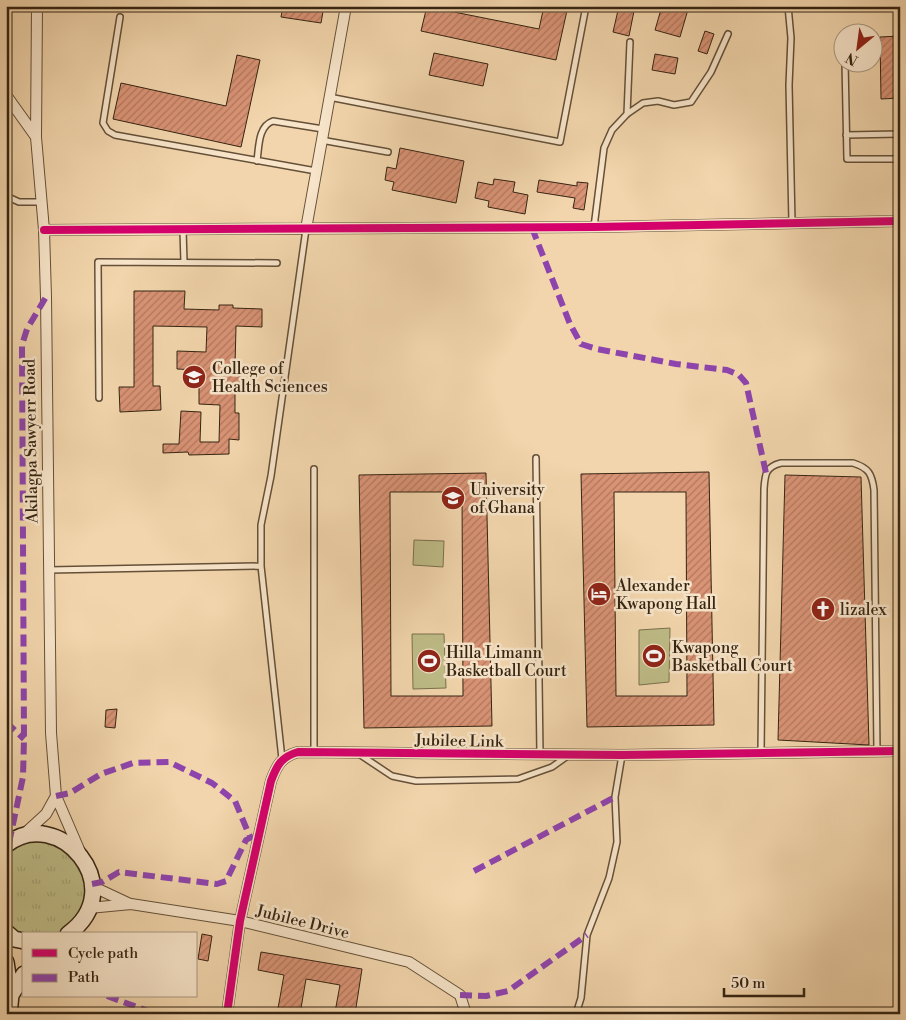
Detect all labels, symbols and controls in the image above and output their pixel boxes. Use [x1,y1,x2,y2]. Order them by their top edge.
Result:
north arrow [834,22,884,72]
text: N [843,48,861,69]
street label: Akilagpa Sawyerr Road [20,358,42,525]
place label: College of Health Sciences [212,359,328,397]
school or university icon: College of Health Sciences [181,364,207,390]
place label: University of Ghana [470,480,545,518]
school or university icon: University of Ghana [440,485,466,511]
place label: Alexander Kwapong Hall [615,576,716,614]
hotel icon: Alexander Kwapong Hall [586,581,612,607]
church icon: lizalex [810,596,836,622]
place label: lizalex [840,600,888,620]
place label: Kwapong Basketball Court [671,638,793,676]
place label: Hilla Limann Basketball Court [445,643,567,681]
sports icon: Kwapong Basketball Court [641,643,667,669]
sports icon: Hilla Limann Basketball Court [416,648,442,674]
street label: Jubilee Link [414,730,505,752]
street label: Jubilee Drive [253,900,351,943]
legend [22,932,198,998]
text: Cycle path [68,944,138,963]
scale bar [724,965,804,997]
text: Path [68,968,100,987]
text: 50 m [731,974,765,993]

